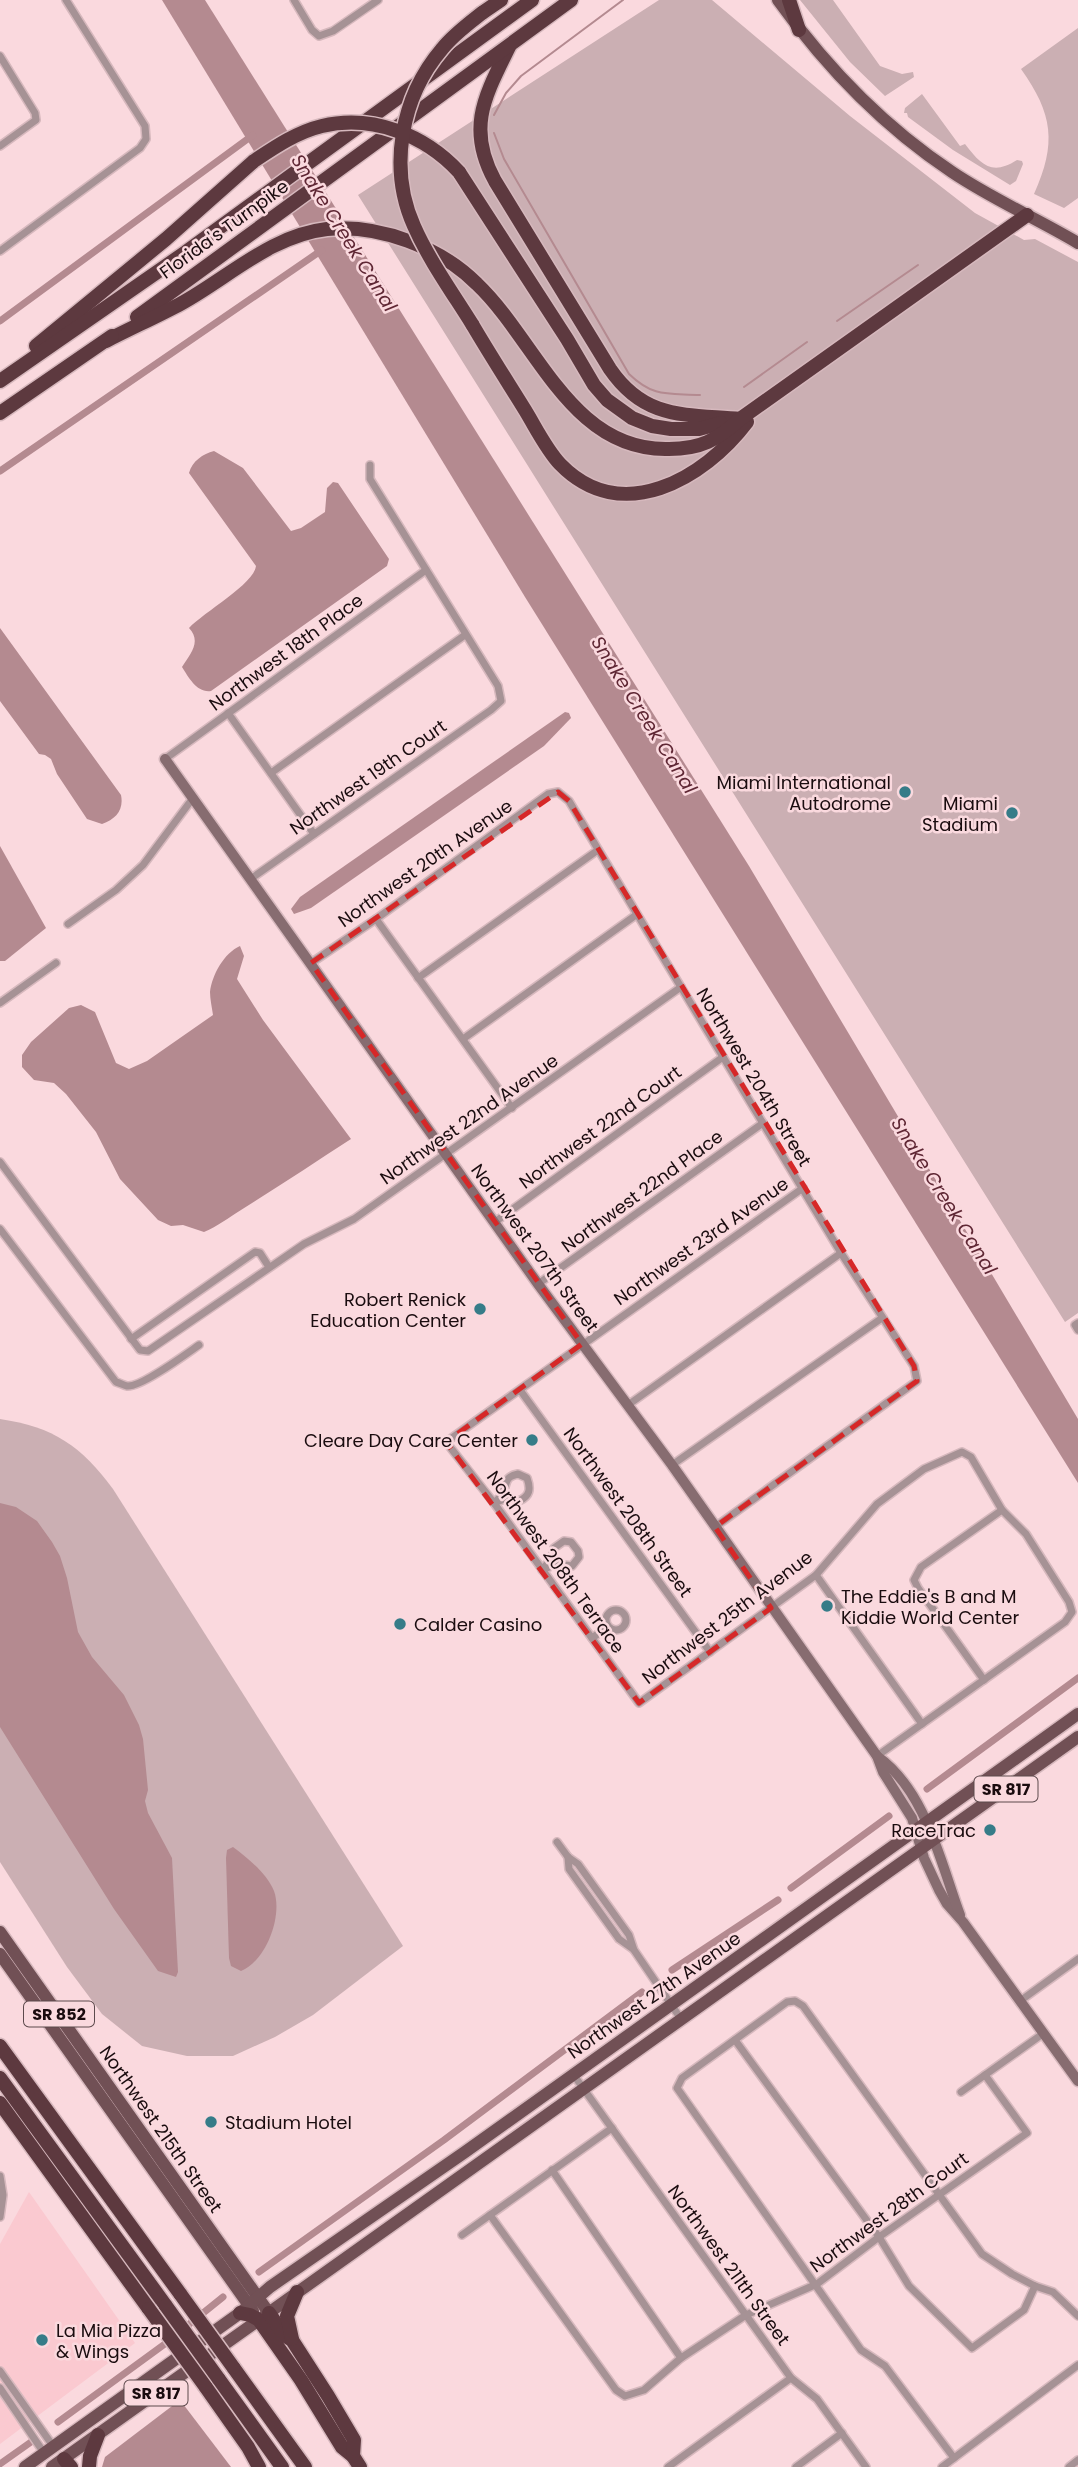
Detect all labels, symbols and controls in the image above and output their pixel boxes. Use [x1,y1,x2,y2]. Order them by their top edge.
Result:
water label: Snake Creek Canal [285,149,404,317]
street label: Florida's Turnpike [154,174,294,284]
street label: Northwest 18th Place [204,588,368,716]
water label: Snake Creek Canal [585,631,704,799]
street label: Northwest 19th Court [285,713,451,841]
place label: Miami International Autodrome [716,770,891,816]
marker: Miami International Autodrome [897,784,913,800]
place label: Miami Stadium [922,791,998,837]
street label: Northwest 20th Avenue [333,793,517,933]
marker: Miami Stadium [1004,805,1020,821]
street label: Northwest 204th Street [691,983,817,1171]
street label: Northwest 22nd Avenue [375,1048,563,1190]
street label: Northwest 22nd Court [514,1060,686,1194]
water label: Snake Creek Canal [885,1112,1004,1280]
street label: Northwest 22nd Place [556,1124,728,1258]
street label: Northwest 207th Street [465,1159,605,1337]
street label: Northwest 23rd Avenue [609,1171,793,1311]
place label: Robert Renick Education Center [310,1287,467,1333]
marker: Robert Renick Education Center [472,1301,488,1317]
street label: Northwest 208th Street [558,1422,698,1602]
place label: Cleare Day Care Center [304,1428,518,1453]
marker: Cleare Day Care Center [524,1432,540,1448]
street label: Northwest 208th Terrace [481,1466,631,1658]
street label: Northwest 25th Avenue [637,1544,817,1690]
place label: The Eddie's B and M Kiddie World Center [841,1584,1019,1630]
marker: The Eddie's B and M Kiddie World Center [819,1598,835,1614]
place label: Calder Casino [414,1612,542,1637]
marker: Calder Casino [392,1616,408,1632]
road number: SR 817 [974,1777,1038,1802]
place label: RaceTrac [891,1818,976,1843]
marker: RaceTrac [982,1822,998,1838]
street label: Northwest 27th Avenue [562,1926,746,2064]
road number: SR 852 [24,2002,94,2026]
street label: Northwest 215th Street [94,2040,228,2218]
place label: Stadium Hotel [225,2110,352,2135]
marker: Stadium Hotel [203,2114,219,2130]
street label: Northwest 28th Court [805,2146,973,2278]
street label: Northwest 211th Street [662,2180,796,2350]
place label: La Mia Pizza & Wings [56,2318,161,2364]
marker: La Mia Pizza & Wings [34,2332,50,2348]
road number: SR 817 [124,2380,188,2406]

